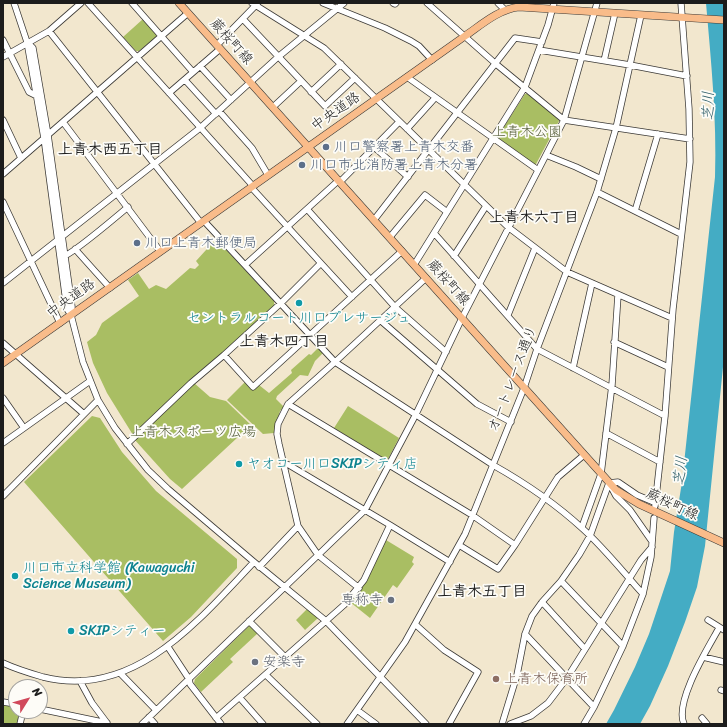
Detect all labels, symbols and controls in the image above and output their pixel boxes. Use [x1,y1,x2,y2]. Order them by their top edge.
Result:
street label: 蕨桜町線 [206,16,256,68]
street label: 中央道路 [308,89,364,135]
water label: 芝川 [700,91,718,121]
park label: 上青木公園 [492,124,562,140]
place label: 川口警察署上青木交番 [334,139,474,155]
district label: 上青木西五丁目 [58,141,162,159]
marker: 川口警察署上青木交番 [321,142,331,152]
place label: 川口市北消防署上青木分署 [310,157,478,173]
marker: 川口市北消防署上青木分署 [297,160,307,170]
district label: 上青木六丁目 [489,209,579,227]
place label: 川口上青木郵便局 [145,235,257,251]
marker: 川口上青木郵便局 [132,238,142,248]
street label: 蕨桜町線 [423,257,473,309]
street label: 中央道路 [43,276,99,322]
marker: セントラルコート川口プレサージュ [294,298,304,308]
place label: セントラルコート川口プレサージュ [187,310,411,326]
street label: オートレース通り [485,323,541,435]
district label: 上青木四丁目 [239,333,329,351]
park label: 上青木スポーツ広場 [130,424,256,440]
water label: 芝川 [670,455,692,487]
place label: ヤオコー川口SKIPシティ店 [247,456,418,472]
marker: ヤオコー川口SKIPシティ店 [234,459,244,469]
street label: 蕨桜町線 [643,486,701,524]
place label: 川口市立科学館 (Kawaguchi Science Museum) [23,560,195,592]
marker: 川口市立科学館 (Kawaguchi Science Museum) [10,571,20,581]
district label: 上青木五丁目 [437,583,527,601]
place label: 専称寺 [341,592,383,608]
marker: 専称寺 [386,595,396,605]
place label: SKIPシティー [79,623,166,639]
marker: SKIPシティー [66,626,76,636]
place label: 安楽寺 [263,654,305,670]
marker: 安楽寺 [250,657,260,667]
place label: 上青木保育所 [504,671,588,687]
marker: 上青木保育所 [491,674,501,684]
north arrow [8,679,48,719]
text: N [27,683,47,701]

